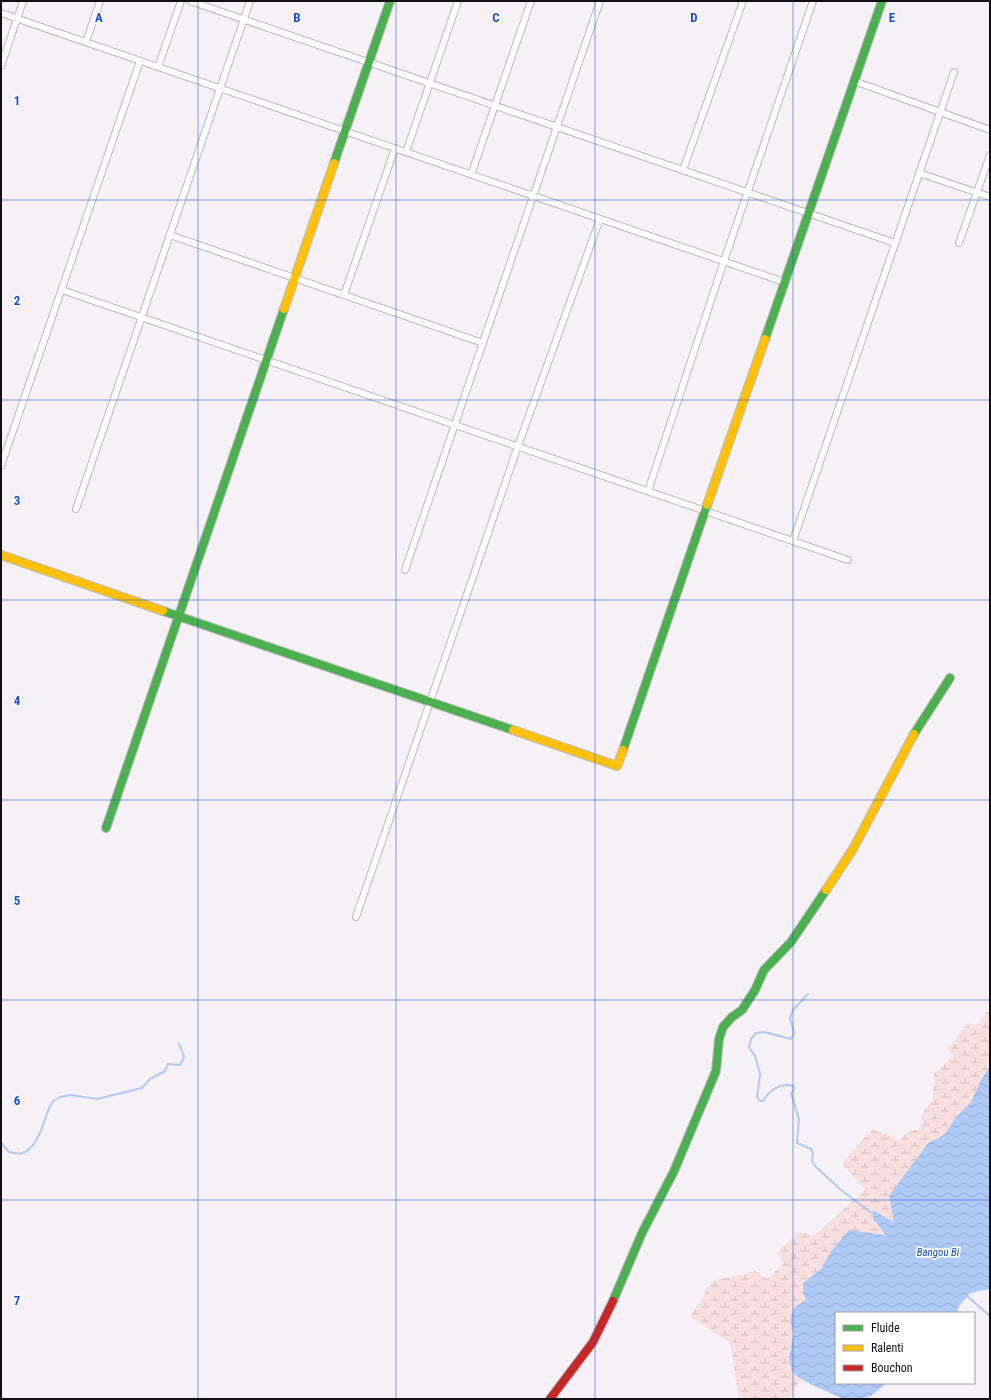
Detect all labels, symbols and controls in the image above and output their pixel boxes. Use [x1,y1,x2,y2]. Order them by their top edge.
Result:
text: A [95,10,103,25]
text: B [293,10,301,25]
text: C [492,10,500,25]
text: D [690,10,698,25]
text: E [889,10,896,25]
text: 1 [14,93,20,108]
text: 2 [14,293,21,308]
text: 3 [14,493,20,508]
text: 4 [14,693,21,708]
text: 5 [14,893,21,908]
text: 6 [14,1093,21,1108]
water label: Bangou Bi [917,1246,960,1259]
text: 7 [14,1293,21,1308]
legend [835,1312,975,1384]
text: Fluide [871,1321,900,1335]
text: Ralenti [871,1341,904,1355]
text: Bouchon [871,1361,913,1375]

